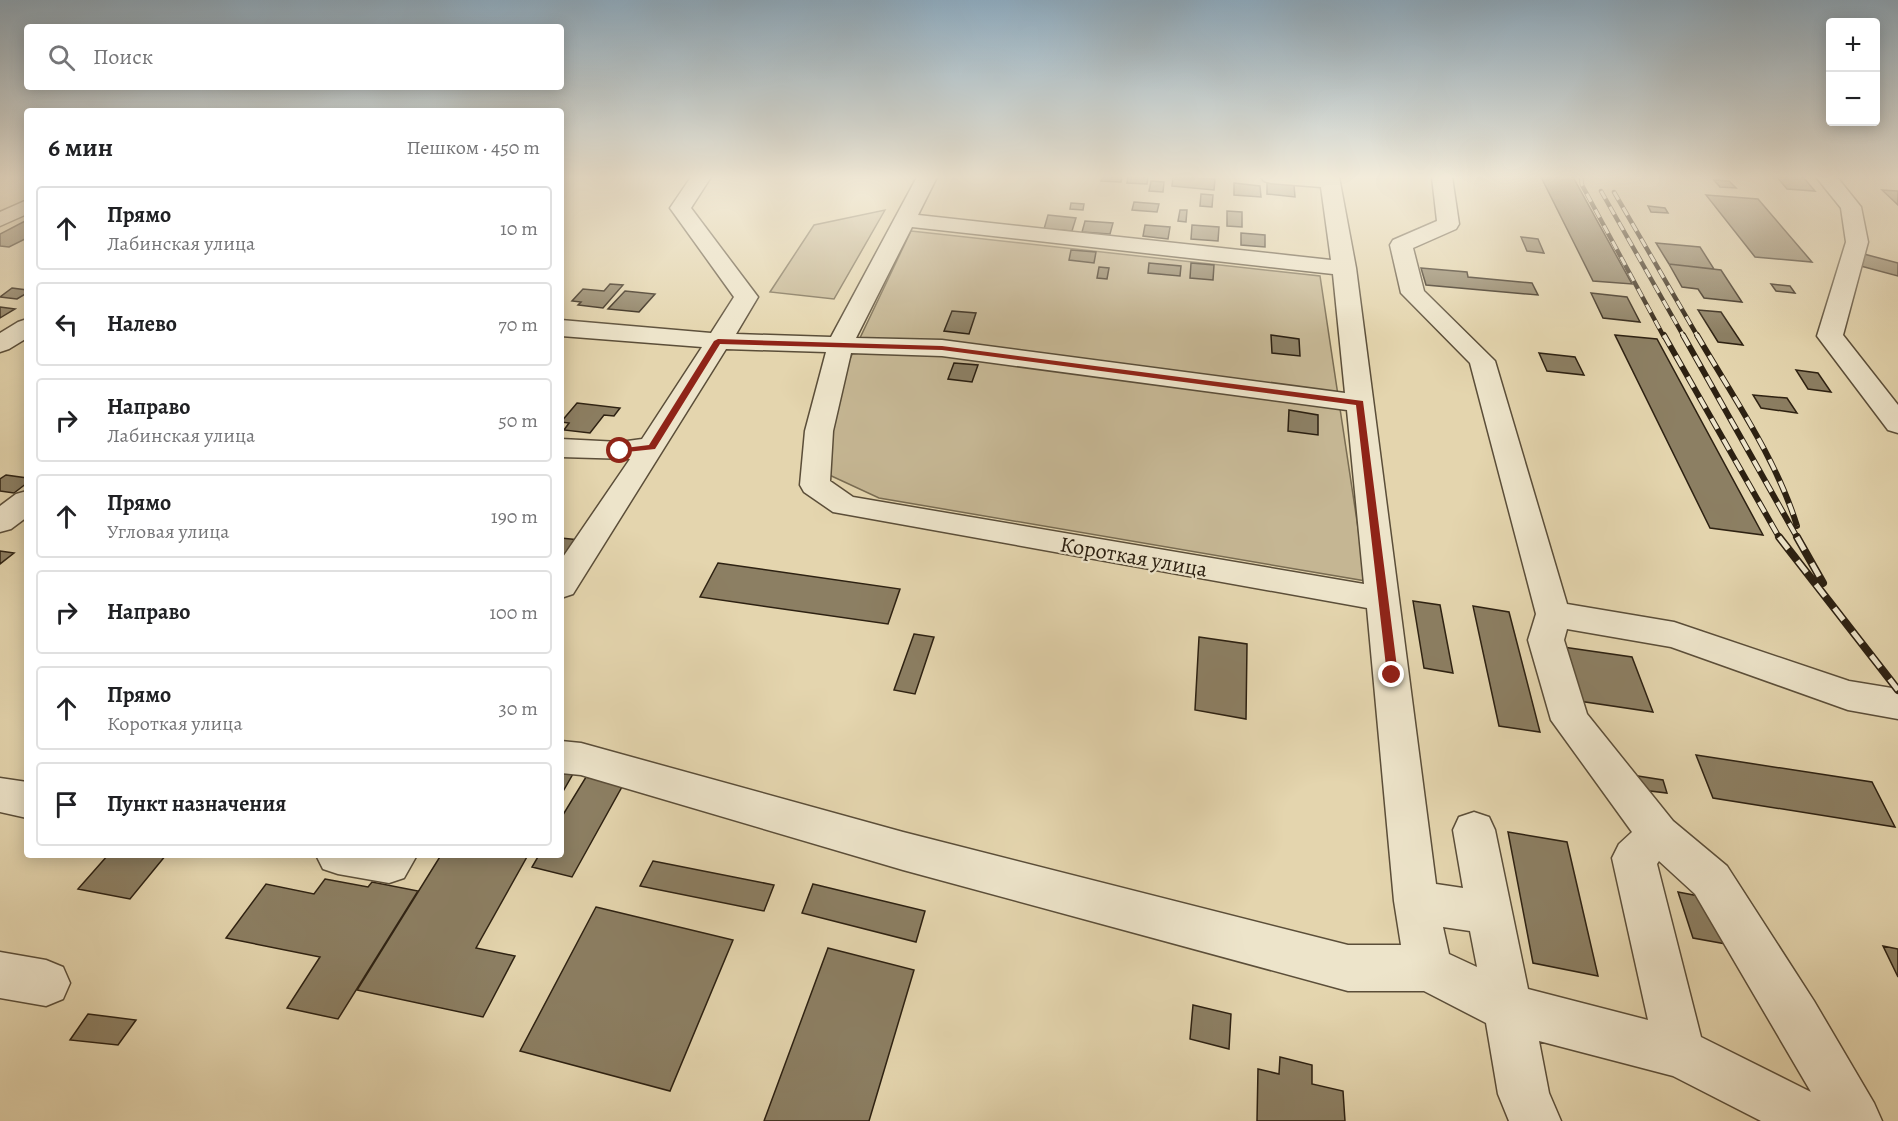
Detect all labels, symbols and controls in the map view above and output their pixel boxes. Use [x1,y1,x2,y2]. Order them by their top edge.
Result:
map controls [1826,18,1880,126]
button: + [1826,18,1880,72]
search box [24,24,564,90]
icon: search [45,41,78,74]
text: Поиск [93,42,153,72]
button: − [1826,72,1880,126]
text: 6 мин [48,130,113,165]
text: Пешком · 450 m [406,134,540,161]
text: Прямо [107,200,171,230]
icon: ahead [50,212,83,245]
text: 10 m [500,215,538,242]
text: Лабинская улица [107,230,255,257]
icon: left [50,308,83,341]
text: Налево [107,309,177,339]
text: 70 m [498,311,538,338]
text: Направо [107,392,190,422]
icon: right [50,404,83,437]
text: 50 m [498,407,538,434]
text: Лабинская улица [107,422,255,449]
route start [606,437,632,463]
text: Прямо [107,488,171,518]
icon: ahead [50,500,83,533]
text: 190 m [491,503,538,530]
text: Угловая улица [107,518,230,545]
street label: Короткая улица [1058,529,1211,585]
icon: right [50,596,83,629]
text: Направо [107,597,190,627]
text: 100 m [489,599,538,626]
route end [1378,661,1404,687]
text: Прямо [107,680,171,710]
icon: ahead [50,692,83,725]
text: 30 m [498,695,538,722]
text: Короткая улица [107,710,243,737]
icon: arrive [50,788,83,821]
text: Пункт назначения [107,789,286,819]

